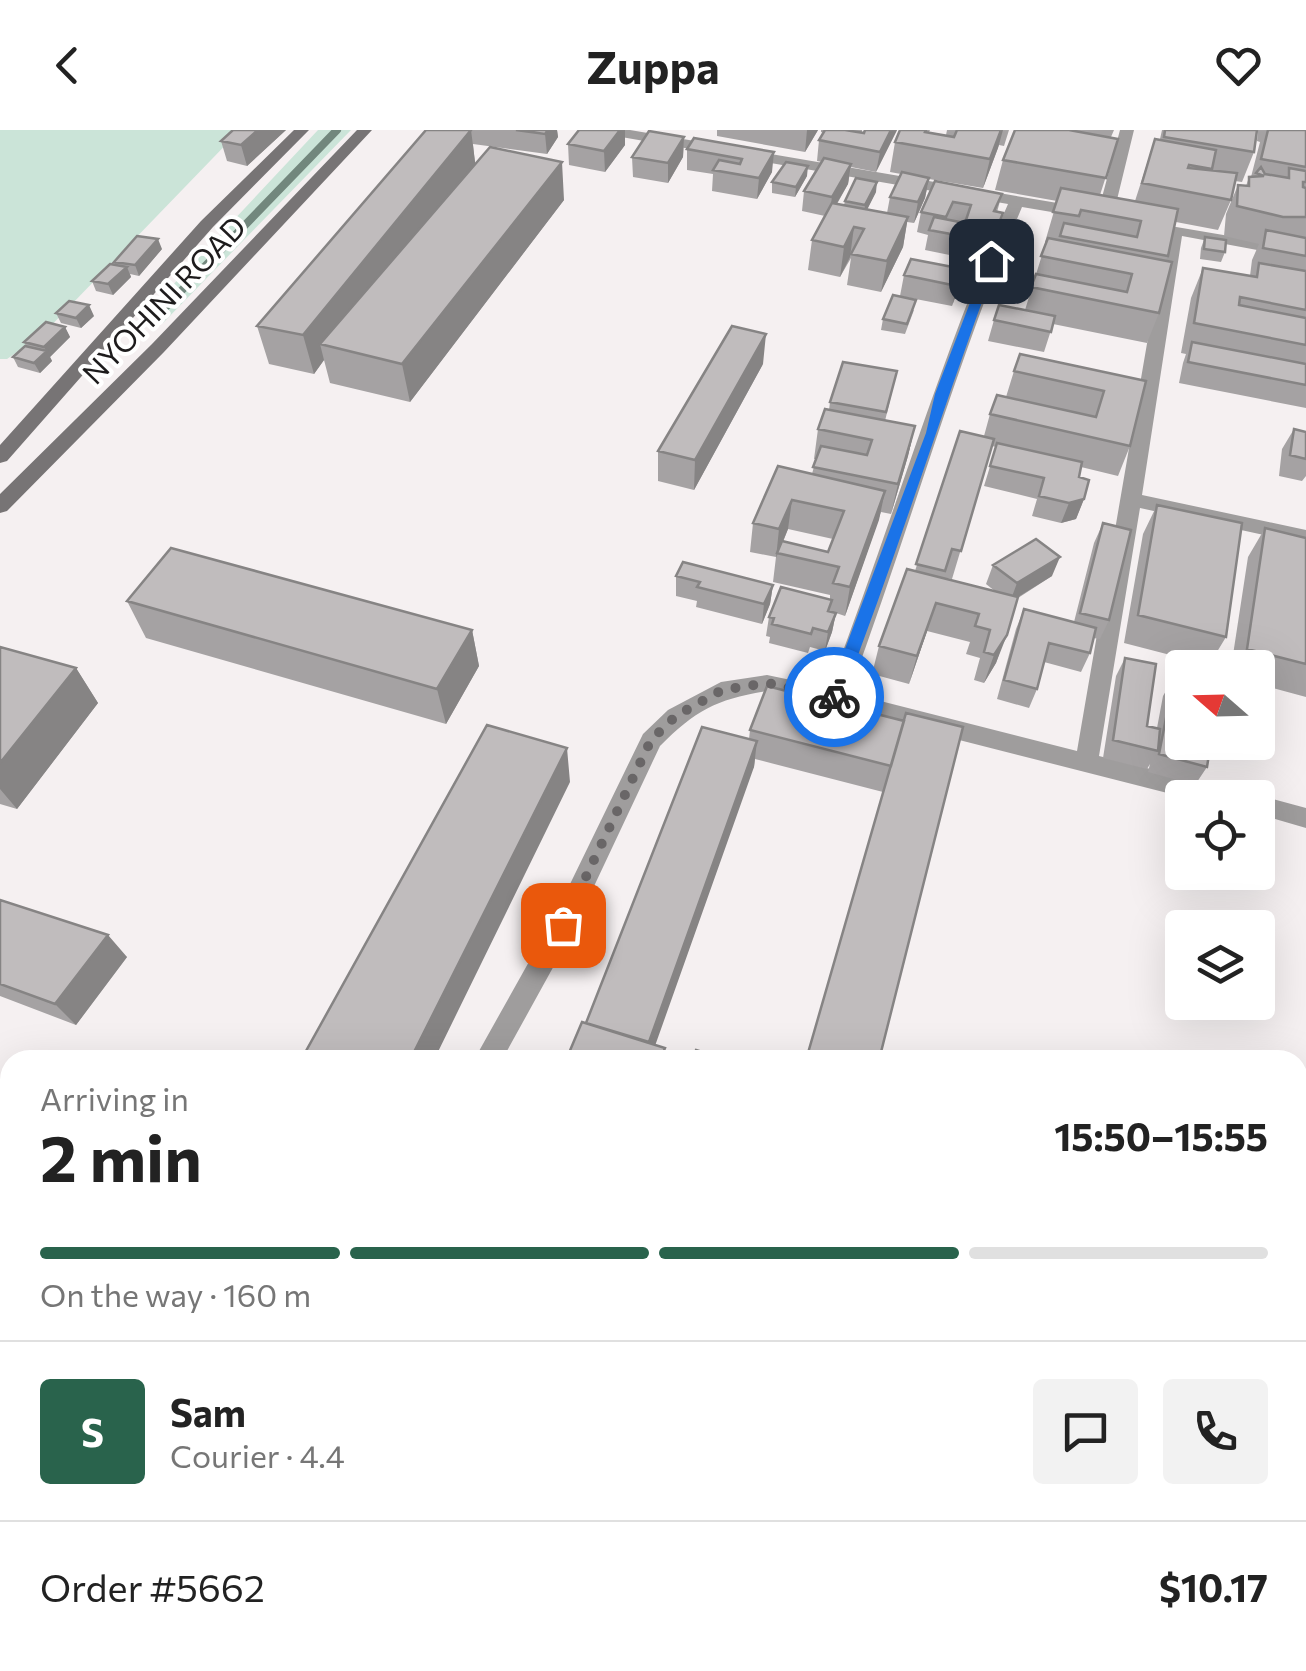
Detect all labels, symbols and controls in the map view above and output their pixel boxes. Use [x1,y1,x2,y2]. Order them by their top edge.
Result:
icon: back [40,38,95,93]
text: Zuppa [586,38,720,93]
icon: heart [1211,38,1266,93]
street label: NYOHINI ROAD [74,207,252,391]
pin [949,219,1034,304]
icon: home [964,234,1019,289]
courier [784,647,884,747]
north arrow [1165,650,1275,760]
map controls [1165,650,1275,1020]
icon: bike [807,670,862,725]
button: locate [1165,780,1275,890]
pin [521,883,606,968]
icon: bag [536,898,591,953]
button: layers [1165,910,1275,1020]
text: Arriving in [40,1078,189,1118]
text: 15:50–15:55 [1054,1112,1268,1159]
text: 2 min [40,1116,202,1195]
text: On the way · 160 m [40,1274,311,1314]
button: chat [1033,1379,1138,1484]
button: phone [1163,1379,1268,1484]
text: Sam [170,1388,246,1435]
text: S [81,1408,104,1455]
text: Courier · 4.4 [170,1435,345,1475]
text: Order #5662 [40,1563,265,1610]
text: $10.17 [1159,1563,1268,1610]

